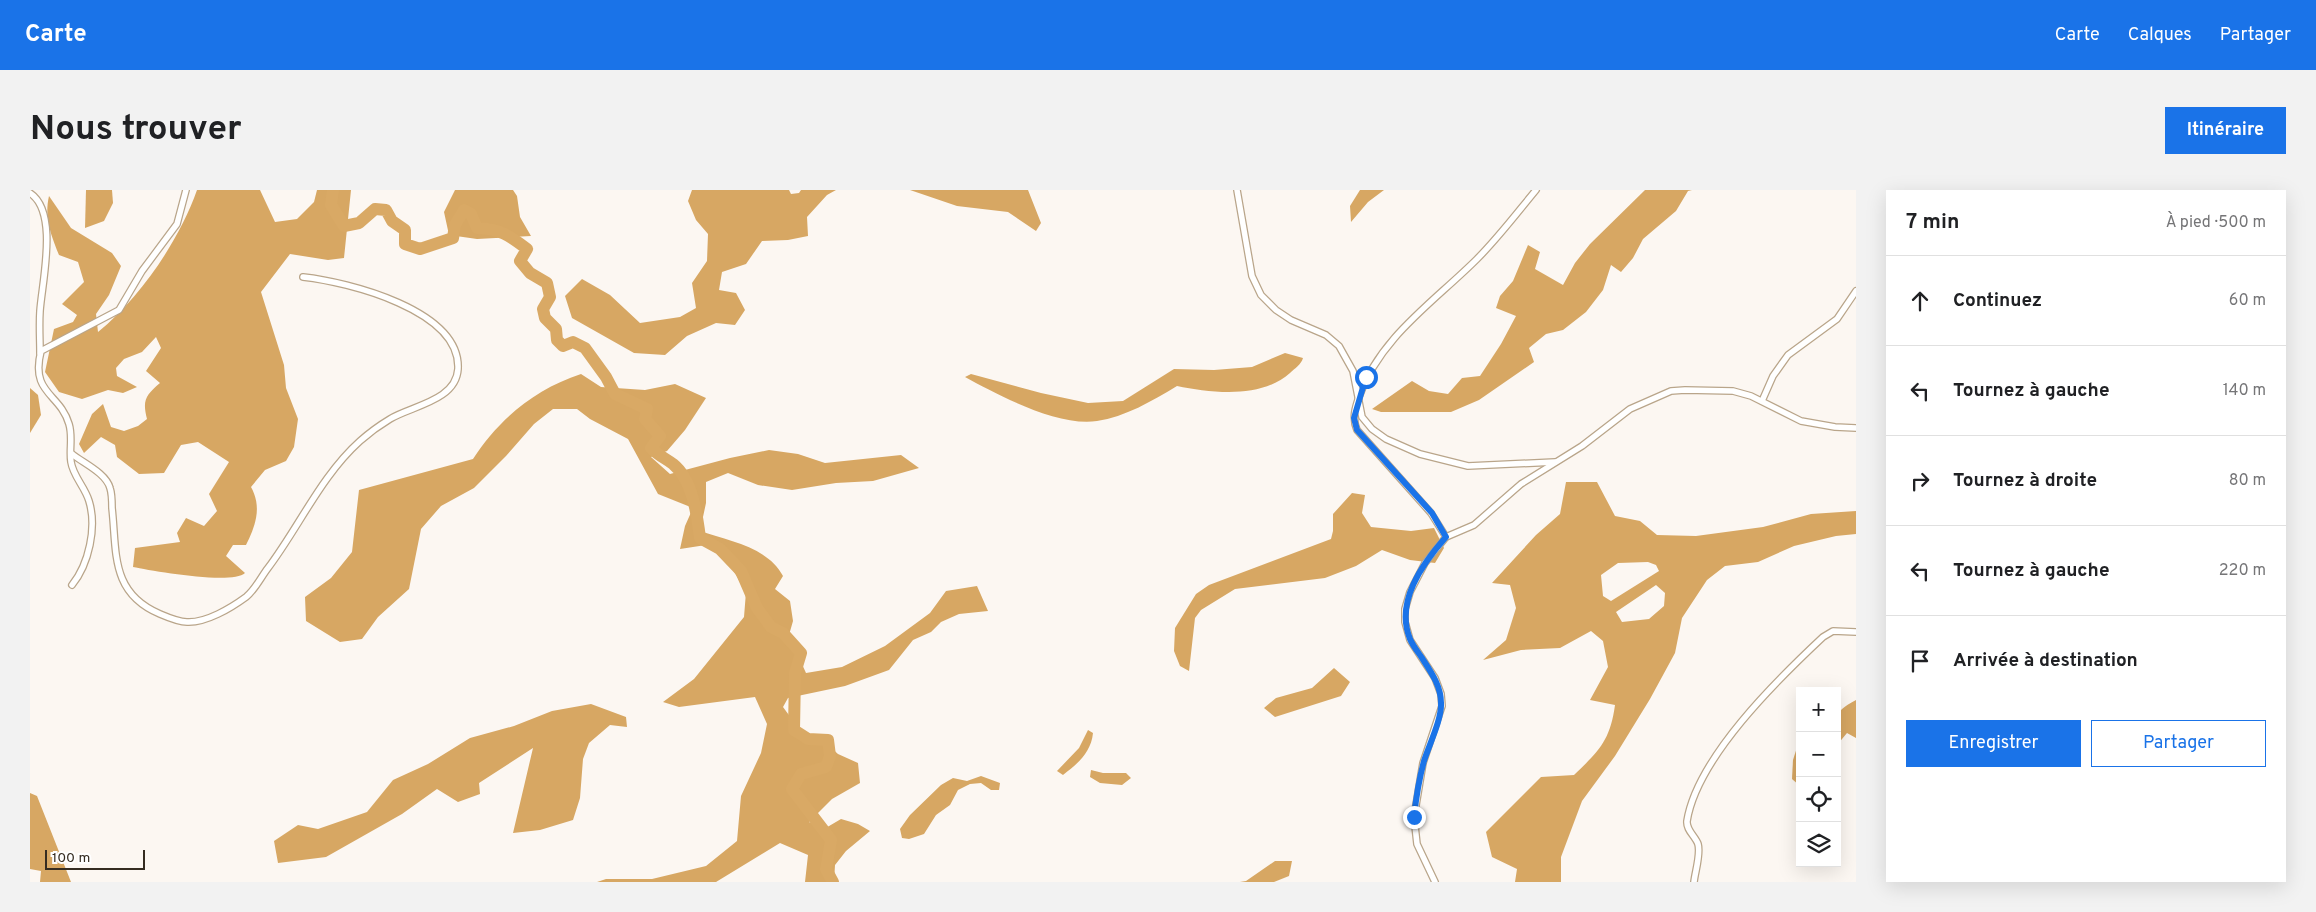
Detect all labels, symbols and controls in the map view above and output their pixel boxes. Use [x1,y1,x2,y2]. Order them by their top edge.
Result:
text: Carte [25,20,87,50]
text: Carte [2055,24,2100,47]
text: Calques [2128,24,2192,47]
text: Partager [2220,24,2291,47]
button: Itinéraire [2165,107,2286,154]
text: Nous trouver [30,108,242,152]
text: 7 min [1906,209,1959,236]
text: À pied · 500 m [2166,213,2266,233]
icon: ahead [1906,287,1934,315]
text: Continuez [1953,289,2042,313]
text: 60 m [2229,291,2266,311]
route start [1355,366,1378,389]
icon: left [1906,377,1934,405]
text: Tournez à gauche [1953,379,2110,403]
text: 140 m [2223,381,2266,401]
icon: right [1906,467,1934,495]
text: Tournez à droite [1953,469,2097,493]
text: 80 m [2229,471,2266,491]
icon: left [1906,557,1934,585]
text: Tournez à gauche [1953,559,2110,583]
text: 220 m [2219,561,2266,581]
icon: arrive [1906,647,1934,675]
text: Arrivée à destination [1953,649,2138,673]
map controls [1796,687,1841,867]
button: + [1796,687,1841,732]
button: Enregistrer [1906,720,2081,767]
button: Partager [2091,720,2266,767]
button: − [1796,732,1841,777]
button: locate [1796,777,1841,822]
route end [1403,806,1426,829]
button: layers [1796,822,1841,867]
scale bar [45,847,145,870]
text: 100 m [52,850,90,867]

